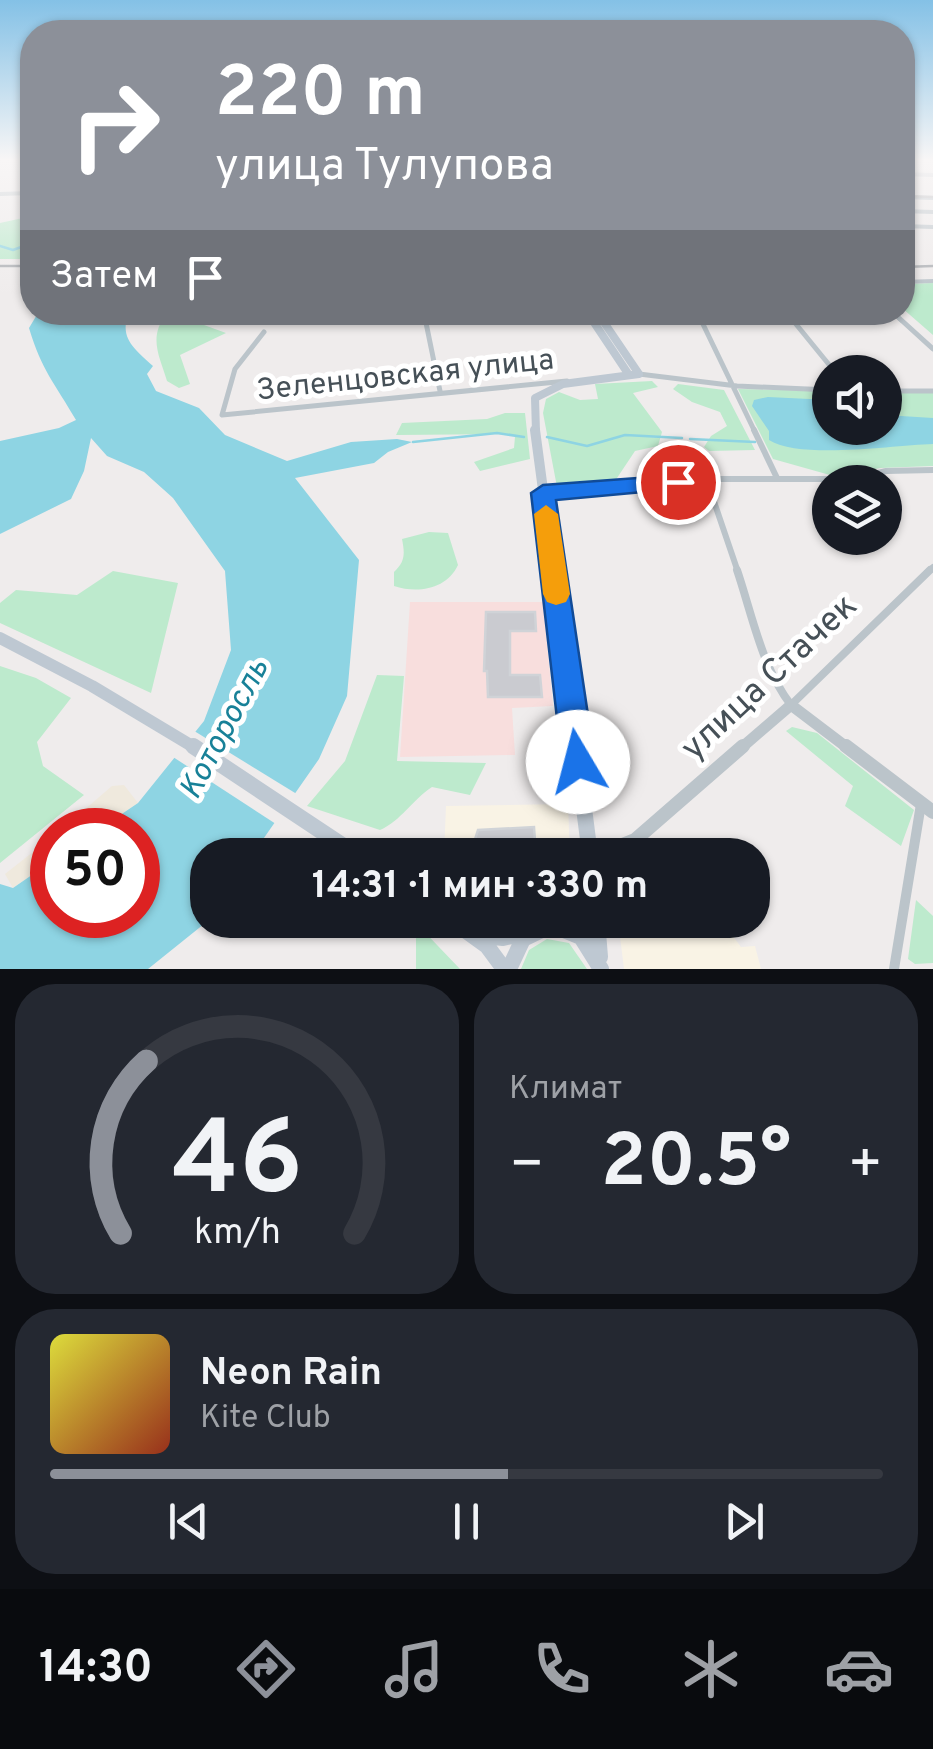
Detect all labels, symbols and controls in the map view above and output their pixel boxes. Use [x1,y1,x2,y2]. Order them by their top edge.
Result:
text: 220 m [215,52,425,141]
icon: right [50,60,180,190]
text: улица Тулупова [215,139,554,196]
icon: arrive [178,250,233,305]
text: Затем [50,253,158,302]
street label: Зеленцовская улица [255,342,556,411]
map controls [812,355,902,555]
button: sound [812,355,902,445]
pin [636,440,721,525]
icon: arrive [651,455,706,510]
button: layers [812,465,902,555]
street label: улица Стачек [673,585,867,771]
water label: Которосль [172,652,279,807]
position arrow [526,710,630,814]
speed limit sign: 50 [30,808,160,938]
text: 14:31 · 1 мин · 330 m [312,863,648,912]
text: Климат [509,1070,622,1110]
text: 46 [172,1099,302,1231]
text: 20.5° [601,1118,791,1213]
text: − [509,1132,544,1202]
text: + [848,1132,883,1202]
text: km/h [194,1211,280,1257]
text: Neon Rain [200,1350,382,1399]
text: Kite Club [200,1399,331,1439]
icon: previous [161,1494,216,1549]
icon: pause [439,1494,494,1549]
icon: next [717,1494,772,1549]
icon: directions [231,1634,301,1704]
icon: music [379,1634,449,1704]
icon: phone [527,1634,597,1704]
icon: climate [676,1634,746,1704]
icon: car [824,1634,894,1704]
text: 14:30 [39,1641,153,1698]

